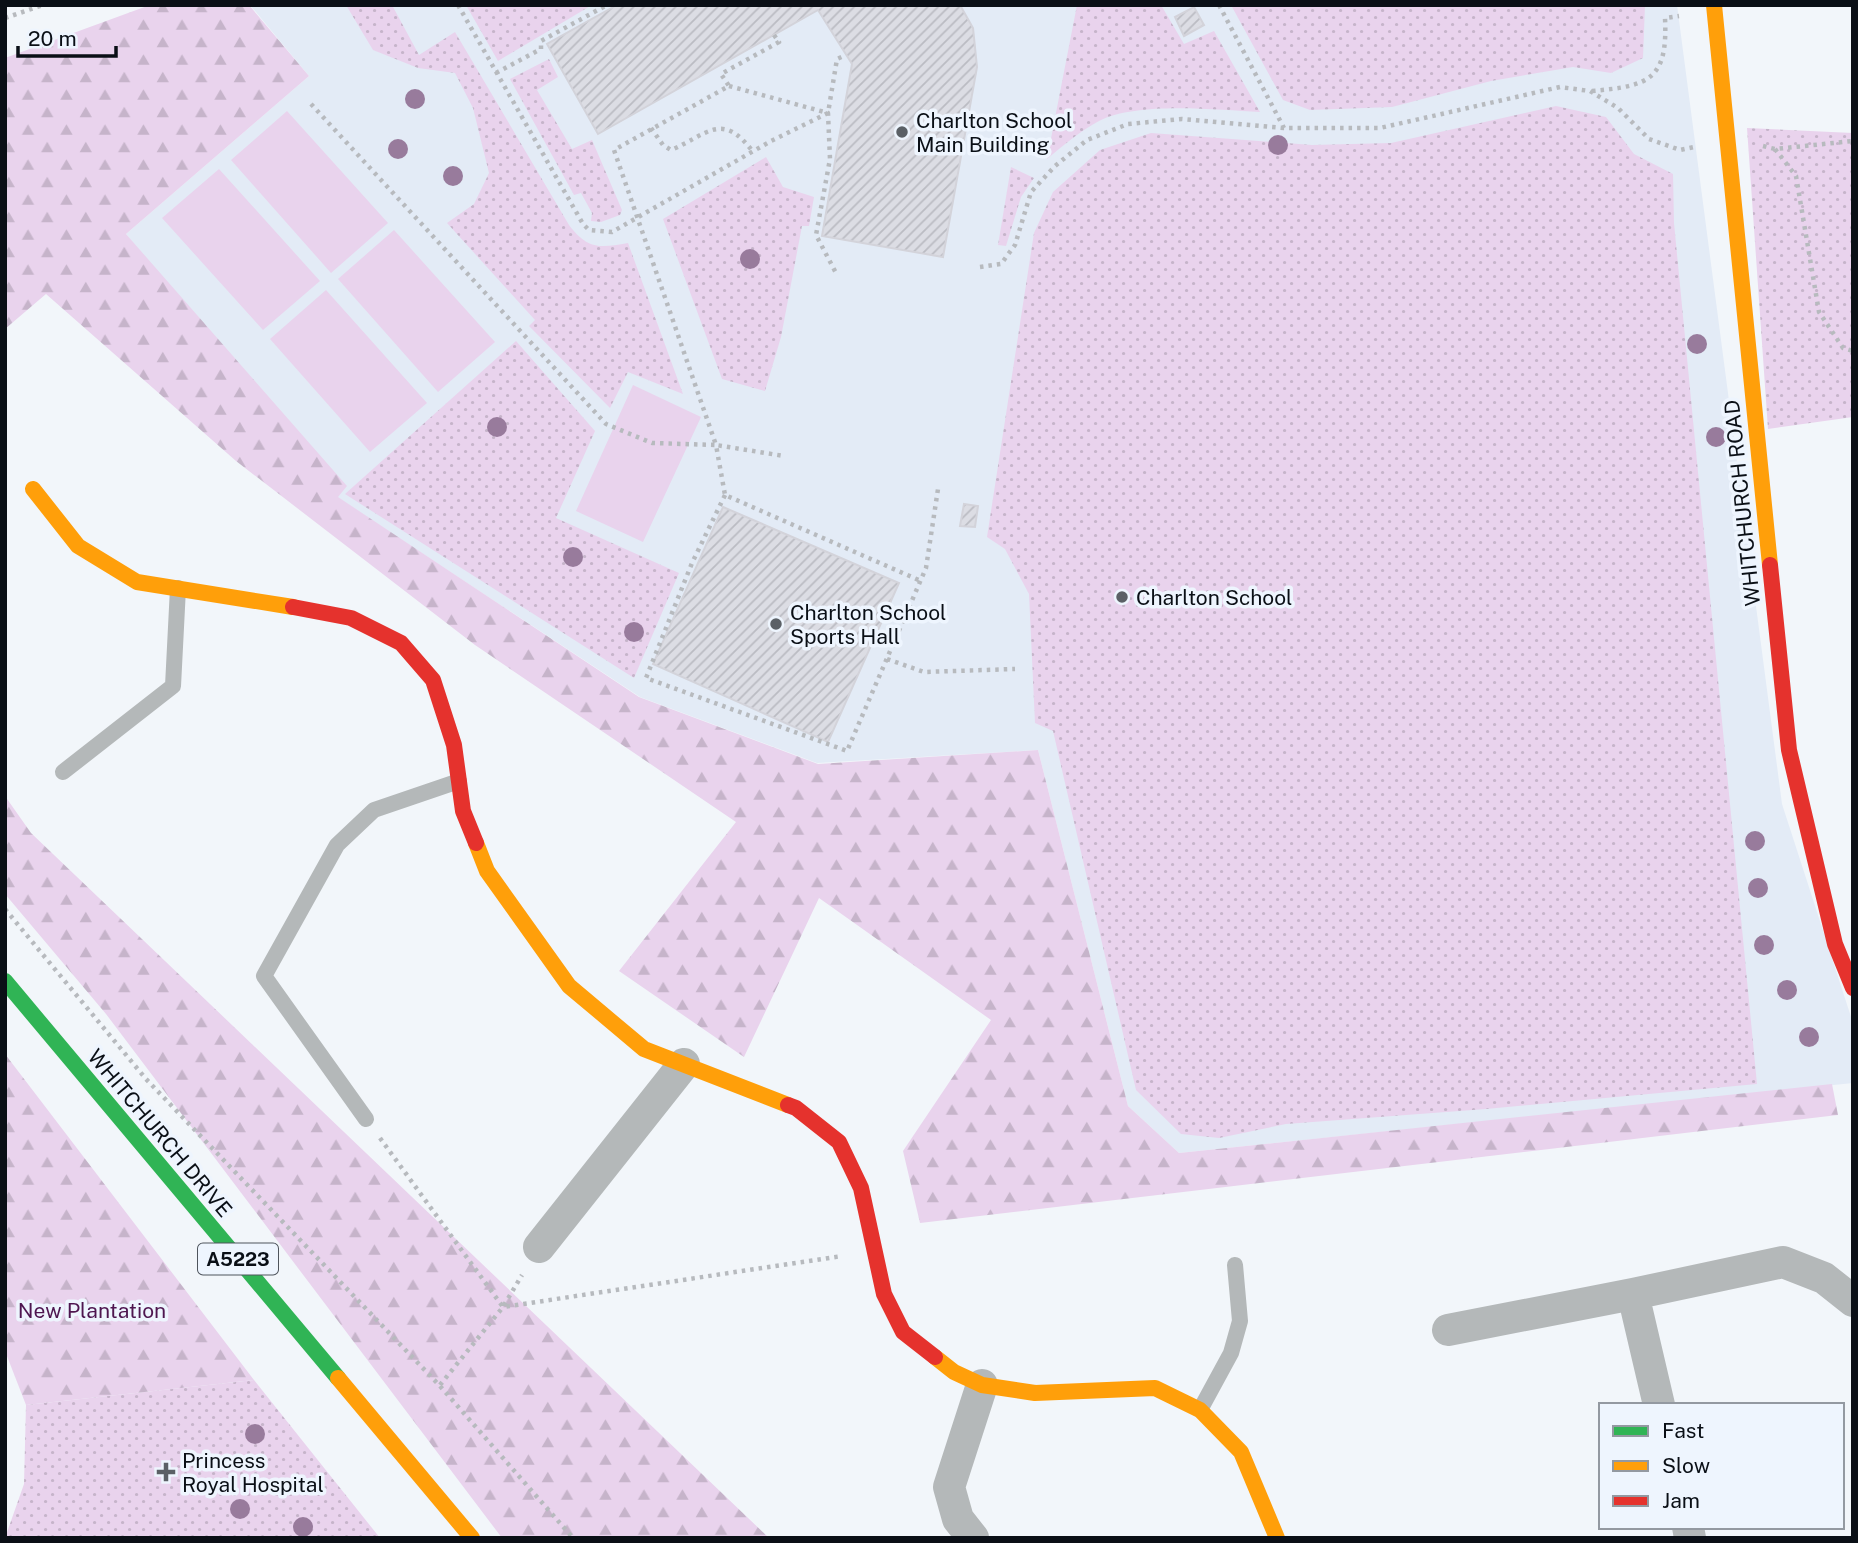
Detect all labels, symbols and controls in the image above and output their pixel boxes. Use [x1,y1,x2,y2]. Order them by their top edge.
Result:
scale bar [18,14,116,58]
text: 20 m [28,26,77,51]
place label: Charlton School Main Building [916,108,1072,157]
marker: Charlton School Main Building [894,124,910,140]
street label: WHITCHURCH ROAD [1719,399,1765,607]
place label: Charlton School [1136,585,1292,610]
marker: Charlton School [1114,589,1130,605]
place label: Charlton School Sports Hall [790,600,946,649]
marker: Charlton School Sports Hall [768,616,784,632]
street label: WHITCHURCH DRIVE [83,1044,237,1222]
road number: A5223 [198,1244,278,1274]
park label: New Plantation [18,1298,166,1323]
legend [1599,1403,1844,1529]
text: Fast [1662,1418,1704,1443]
place label: Princess Royal Hospital [182,1448,324,1497]
text: Slow [1662,1453,1710,1478]
marker: Princess Royal Hospital [156,1462,176,1482]
text: Jam [1662,1488,1700,1513]

